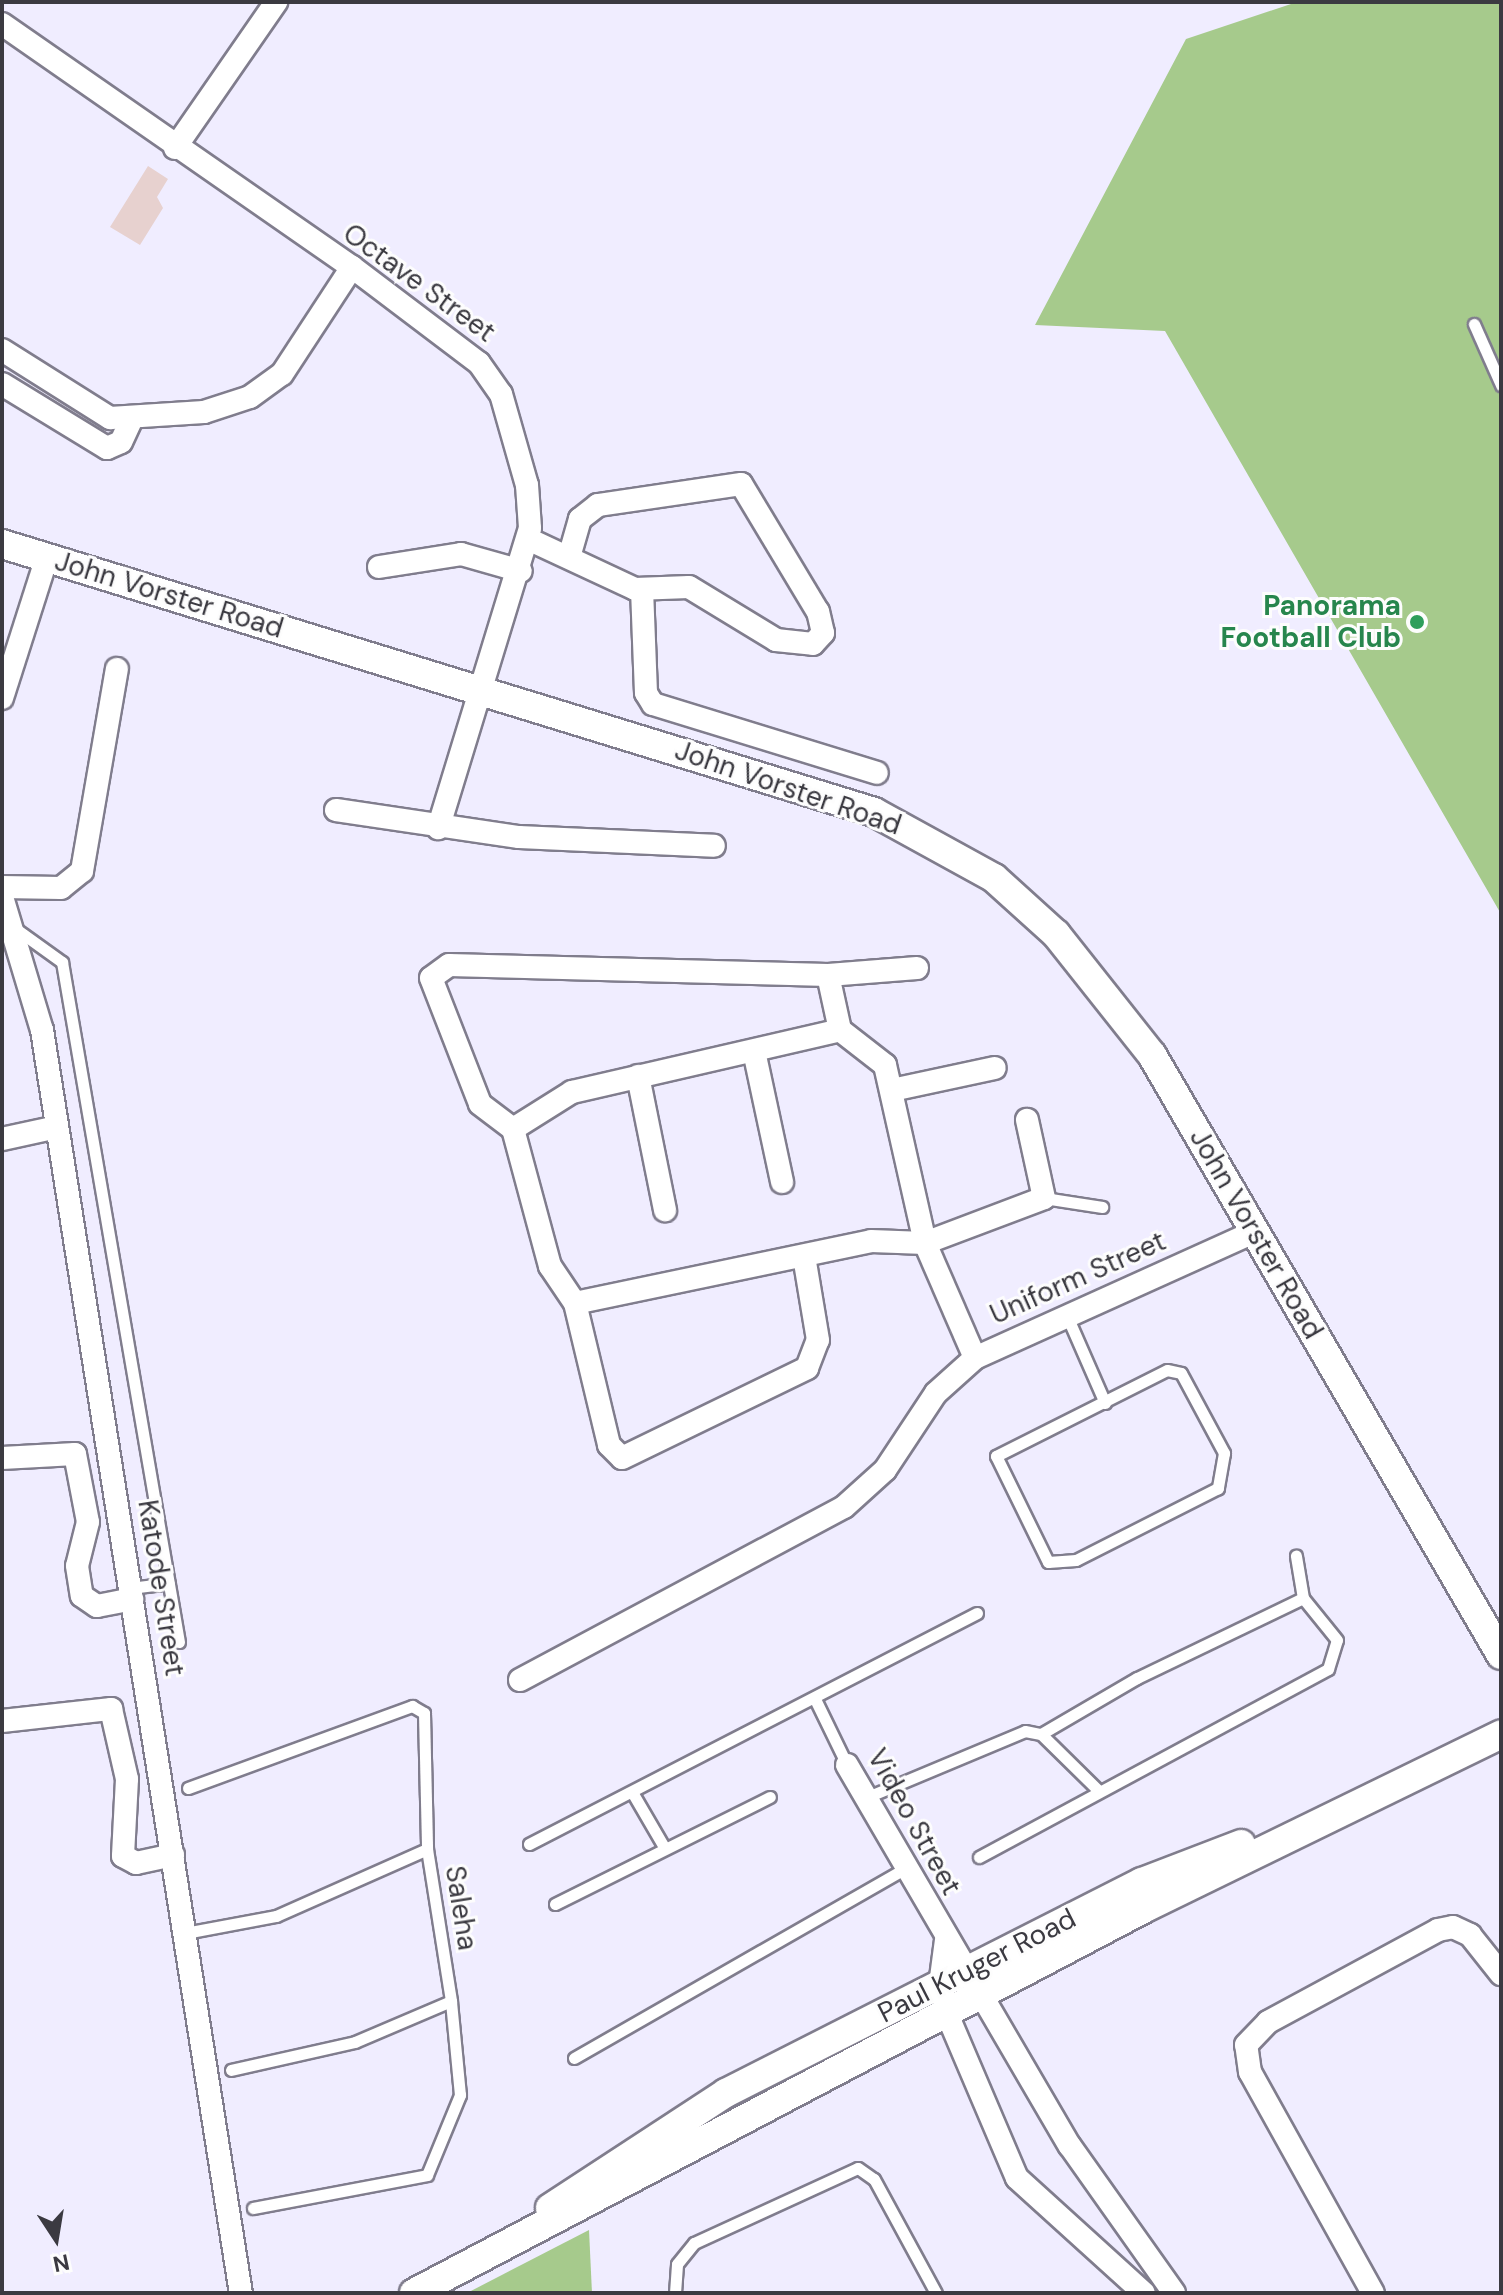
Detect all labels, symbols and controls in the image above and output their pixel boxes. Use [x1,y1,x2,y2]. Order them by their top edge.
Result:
street label: Octave Street [336,217,502,349]
street label: John Vorster Road [51,544,287,646]
place label: Panorama Football Club [1220,589,1401,655]
marker: Panorama Football Club [1408,613,1426,631]
street label: John Vorster Road [670,734,906,842]
street label: John Vorster Road [1182,1123,1330,1345]
street label: Uniform Street [985,1224,1171,1332]
street label: Katode Street [130,1497,192,1679]
street label: Video Street [860,1743,968,1901]
street label: Saleha [438,1863,484,1953]
street label: Paul Kruger Road [873,1902,1081,2030]
north arrow [16,2199,96,2279]
text: N [50,2247,72,2279]

